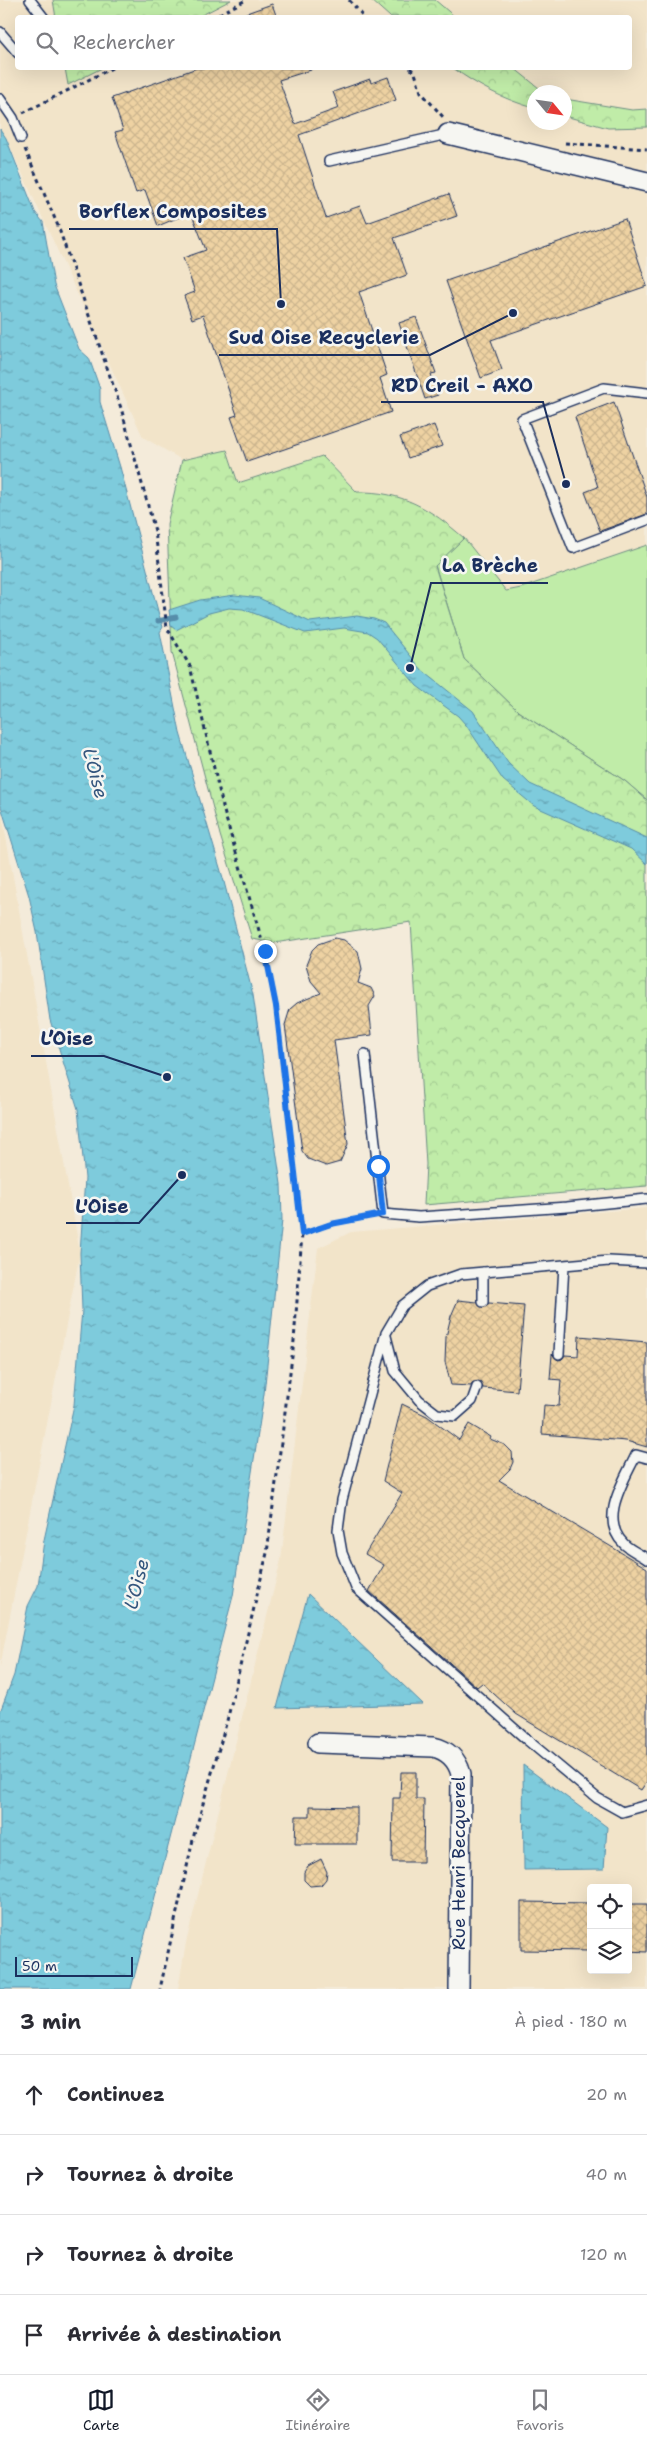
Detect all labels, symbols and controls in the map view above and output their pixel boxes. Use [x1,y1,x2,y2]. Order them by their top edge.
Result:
search box [15,15,632,70]
icon: search [33,29,61,57]
text: Rechercher [73,30,176,55]
north arrow [527,85,572,130]
callout: Borflex Composites [69,195,277,229]
text: Borflex Composites [79,199,267,224]
callout: Sud Oise Recyclerie [219,321,430,355]
text: Sud Oise Recyclerie [229,325,419,350]
callout: RD Creil - AXO [381,368,543,402]
text: RD Creil - AXO [391,373,533,398]
callout: La Brèche [431,549,548,583]
text: La Brèche [442,553,538,578]
water label: L'Oise [77,745,114,801]
route end [254,940,277,963]
callout: L’Oise [31,1022,104,1056]
text: L’Oise [41,1026,93,1051]
route start [367,1155,390,1178]
callout: L'Oise [66,1189,139,1223]
text: L'Oise [75,1194,129,1219]
water label: L'Oise [118,1556,155,1612]
street label: Rue Henri Becquerel [447,1775,471,1950]
map controls [587,1884,632,1974]
button: locate [587,1884,632,1929]
button: layers [587,1929,632,1974]
scale bar [15,1954,132,1977]
text: 50 m [22,1957,57,1975]
text: 3 min [20,2008,81,2036]
text: À pied · 180 m [515,2011,627,2032]
icon: ahead [20,2081,48,2109]
text: Continuez [67,2082,165,2107]
text: 20 m [586,2084,627,2105]
icon: right [20,2161,48,2189]
text: Tournez à droite [67,2162,234,2187]
text: 40 m [585,2164,627,2185]
icon: right [20,2241,48,2269]
text: Tournez à droite [67,2242,234,2267]
text: 120 m [580,2244,627,2265]
icon: arrive [20,2321,48,2349]
text: Arrivée à destination [67,2322,281,2347]
tab: Carte [83,2386,120,2434]
tab: Itinéraire [285,2386,351,2434]
tab: Favoris [516,2386,564,2434]

